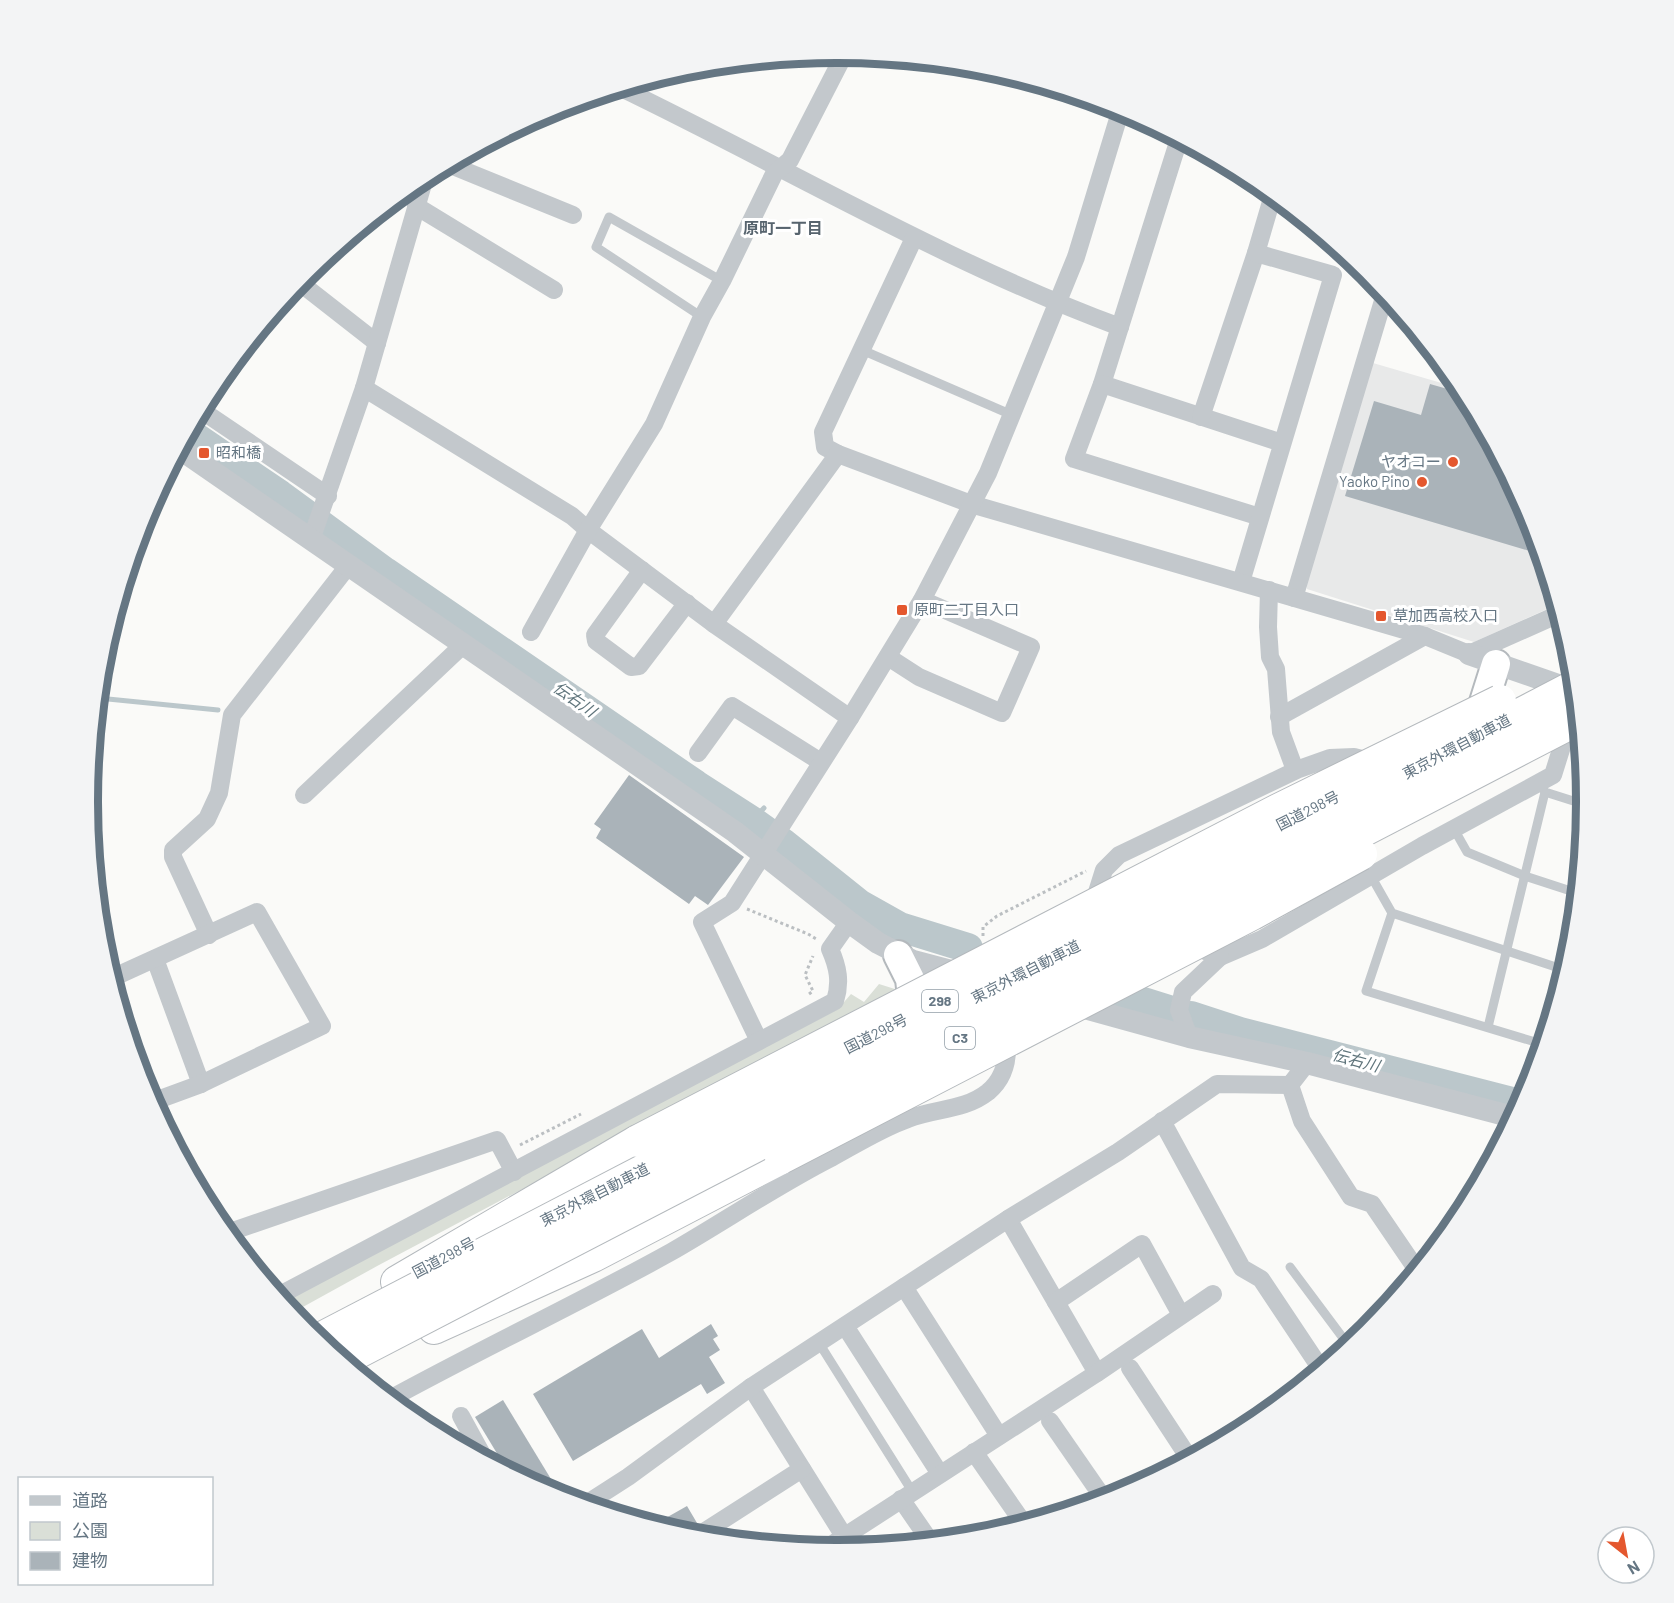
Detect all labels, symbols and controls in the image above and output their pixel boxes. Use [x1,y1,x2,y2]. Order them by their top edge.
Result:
district label: 原町一丁目 [743,218,823,237]
place label: 昭和橋 [216,443,261,461]
marker: 昭和橋 [197,446,211,460]
place label: ヤオコー [1381,452,1441,470]
marker: ヤオコー [1446,455,1460,469]
place label: Yaoko Pino [1339,472,1410,490]
marker: Yaoko Pino [1415,475,1429,489]
place label: 原町二丁目入口 [914,600,1019,618]
marker: 原町二丁目入口 [895,603,909,617]
place label: 草加西高校入口 [1393,606,1498,624]
marker: 草加西高校入口 [1374,609,1388,623]
water label: 伝右川 [550,677,602,721]
street label: 東京外環自動車道 [1399,710,1514,782]
street label: 国道298号 [1273,787,1342,834]
street label: 東京外環自動車道 [968,936,1083,1006]
road number: 298 [922,990,958,1012]
street label: 国道298号 [841,1010,910,1057]
road number: C3 [945,1027,975,1049]
water label: 伝右川 [1330,1044,1384,1075]
street label: 東京外環自動車道 [537,1159,652,1229]
street label: 国道298号 [409,1233,478,1281]
legend [18,1477,213,1585]
text: 道路 [72,1489,108,1511]
text: 公園 [72,1519,108,1541]
north arrow [1596,1525,1656,1585]
text: 建物 [72,1549,108,1571]
text: N [1625,1557,1643,1579]

